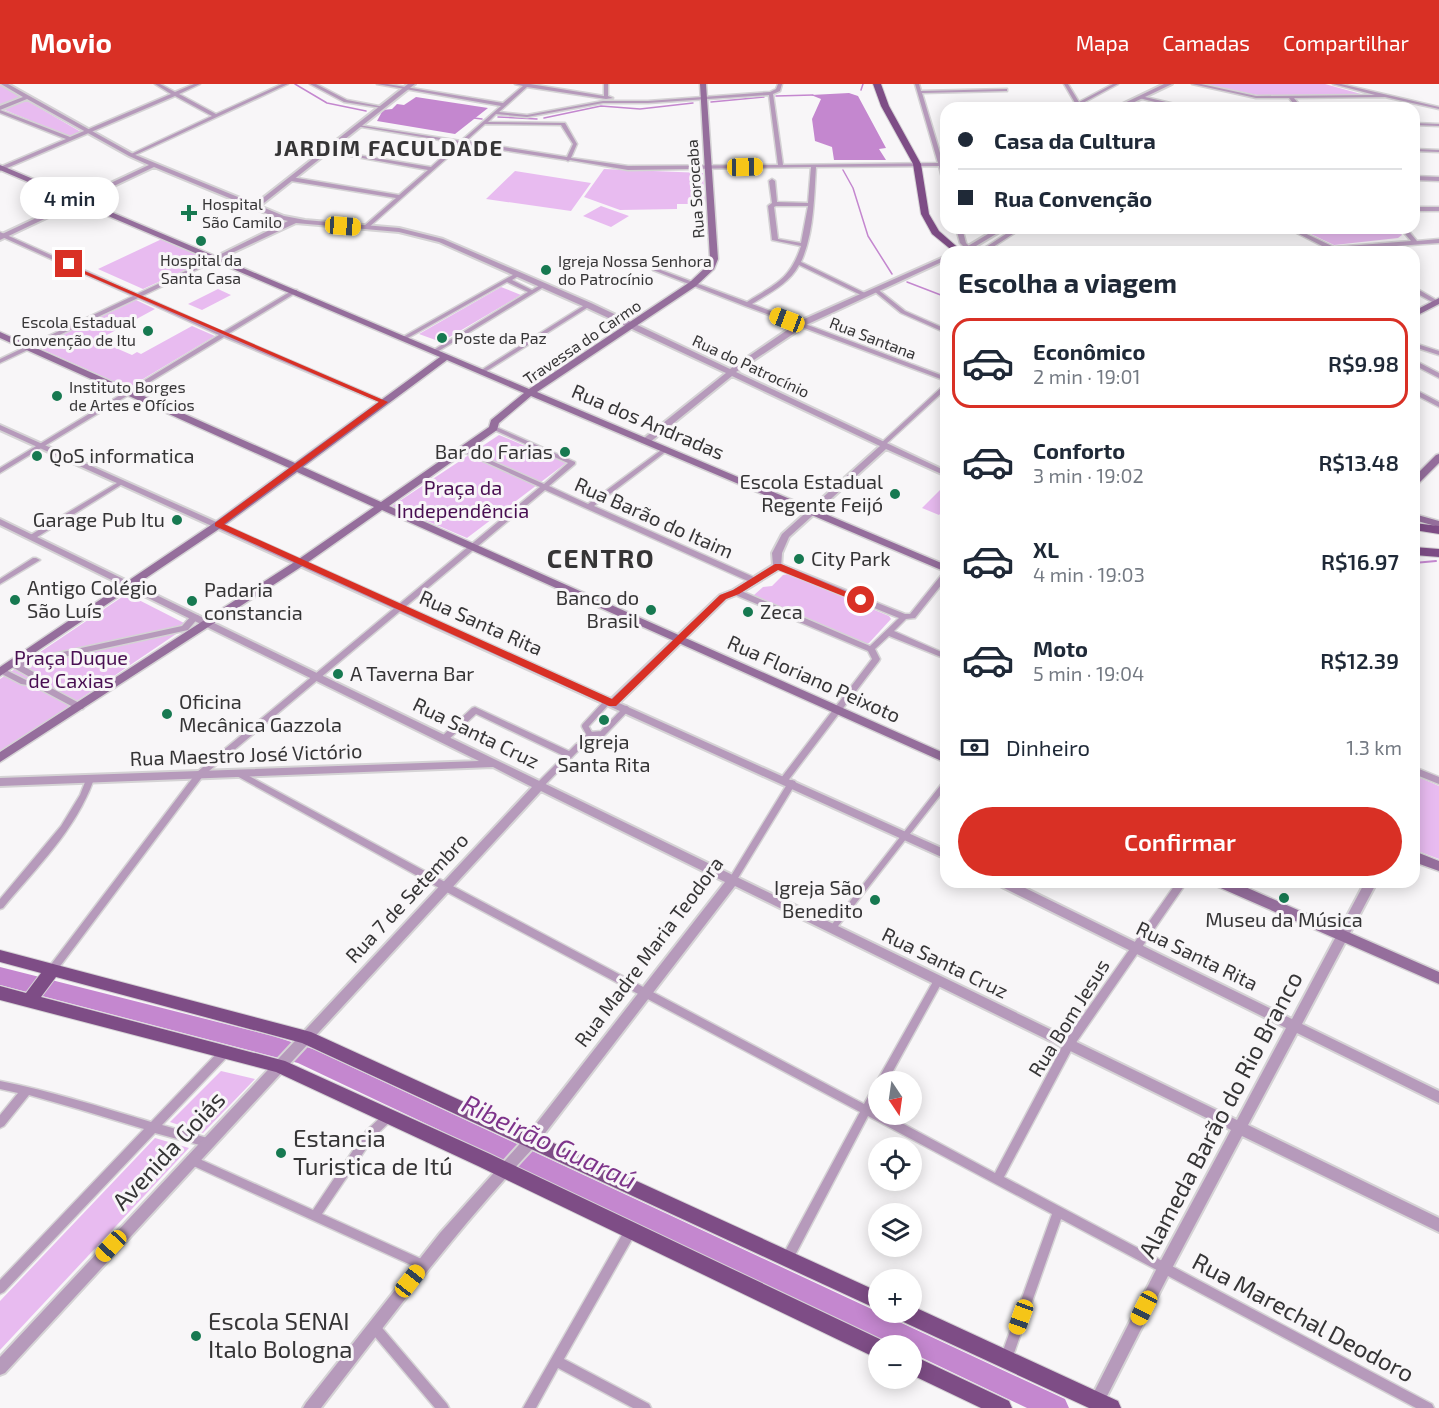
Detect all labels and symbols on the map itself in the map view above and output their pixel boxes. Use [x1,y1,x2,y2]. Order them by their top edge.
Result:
district label: JARDIM FACULDADE [274,134,504,160]
street label: Rua Sorocaba [682,139,707,239]
car [727,158,763,176]
callout: 4 min [20,177,118,219]
place label: Hospital São Camilo [202,194,282,231]
marker: Hospital São Camilo [180,204,198,222]
car [324,216,362,236]
marker: Hospital da Santa Casa [194,234,208,248]
route end [55,250,82,277]
place label: Hospital da Santa Casa [160,250,242,287]
place label: Igreja Nossa Senhora do Patrocínio [558,251,712,288]
marker: Igreja Nossa Senhora do Patrocínio [539,263,553,277]
street label: Travessa do Carmo [519,295,644,388]
car [767,305,807,335]
place label: Escola Estadual Convenção de Itu [12,312,136,350]
street label: Rua Santana [827,312,919,363]
marker: Escola Estadual Convenção de Itu [141,324,155,338]
place label: Poste da Paz [454,328,547,347]
street label: Rua do Patrocínio [690,330,813,401]
marker: Poste da Paz [435,331,449,345]
place label: Instituto Borges de Artes e Ofícios [69,377,195,414]
street label: Rua dos Andradas [569,378,728,464]
marker: Instituto Borges de Artes e Ofícios [50,389,64,403]
place label: Bar do Farias [435,439,553,463]
place label: QoS informatica [49,443,195,467]
marker: Bar do Farias [558,445,572,459]
marker: QoS informatica [30,449,44,463]
place label: Escola Estadual Regente Feijó [740,469,883,516]
street label: Rua Barão do Itaim [571,471,737,563]
park label: Praça da Independência [397,475,529,522]
marker: Escola Estadual Regente Feijó [888,487,902,501]
place label: Garage Pub Itu [33,507,165,531]
marker: Garage Pub Itu [170,513,184,527]
district label: CENTRO [547,542,655,573]
place label: City Park [811,546,890,570]
marker: City Park [792,552,806,566]
place label: Antigo Colégio São Luís [27,575,157,622]
place label: Padaria constancia [204,577,303,624]
street label: Rua Santa Rita [416,584,547,660]
place label: Banco do Brasil [556,585,639,632]
route start [847,586,874,613]
marker: Antigo Colégio São Luís [8,593,22,607]
marker: Padaria constancia [185,594,199,608]
place label: Zeca [760,599,803,623]
marker: Banco do Brasil [644,603,658,617]
marker: Zeca [741,605,755,619]
street label: Rua Floriano Peixoto [724,629,905,727]
park label: Praça Duque de Caxias [14,645,128,692]
place label: A Taverna Bar [350,661,474,685]
marker: A Taverna Bar [331,667,345,681]
place label: Oficina Mecânica Gazzola [179,689,342,736]
street label: Rua Santa Cruz [410,691,543,773]
marker: Oficina Mecânica Gazzola [160,707,174,721]
marker: Igreja Santa Rita [597,713,611,727]
place label: Igreja Santa Rita [558,729,650,776]
street label: Rua Maestro José Victório [129,738,363,770]
street label: Rua 7 de Setembro [340,827,473,967]
street label: Rua Madre Maria Teodora [569,852,728,1051]
place label: Igreja São Benedito [774,875,863,922]
marker: Museu da Música [1277,891,1291,905]
marker: Igreja São Benedito [868,893,882,907]
place label: Museu da Música [1205,907,1363,931]
street label: Rua Santa Rita [1133,915,1262,995]
street label: Rua Santa Cruz [879,921,1012,1003]
street label: Rua Bom Jesus [1023,954,1114,1081]
street label: Alameda Barão do Rio Branco [1132,966,1308,1263]
north arrow [868,1071,922,1125]
street label: Avenida Goiás [105,1084,230,1215]
water label: Ribeirão Guaraú [458,1087,642,1195]
place label: Estancia Turistica de Itú [293,1123,453,1180]
marker: Estancia Turistica de Itú [274,1146,288,1160]
car [92,1227,130,1265]
street label: Rua Marechal Deodoro [1188,1246,1420,1387]
car [392,1261,428,1301]
car [1128,1288,1160,1328]
car [1006,1297,1036,1337]
place label: Escola SENAI Italo Bologna [208,1306,353,1363]
marker: Escola SENAI Italo Bologna [189,1329,203,1343]

